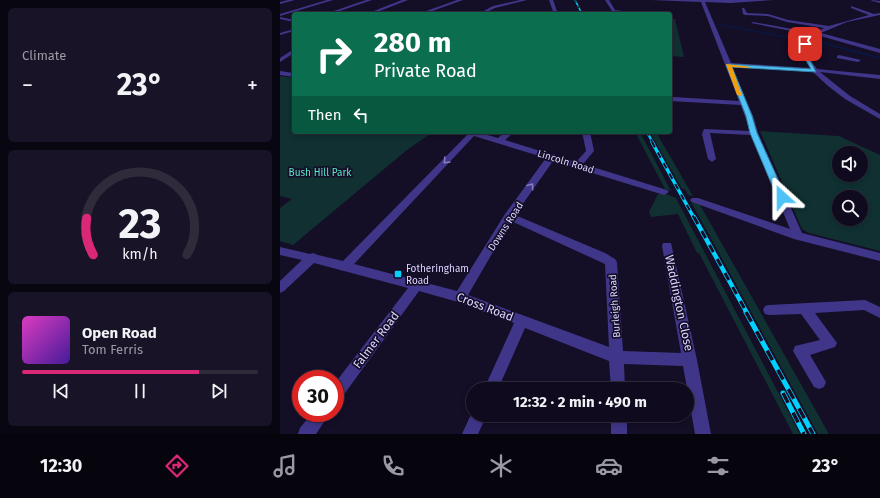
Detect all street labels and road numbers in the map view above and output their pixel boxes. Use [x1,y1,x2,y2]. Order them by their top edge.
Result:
street label: Lincoln Road [536,148,595,176]
street label: Downs Road [486,200,526,253]
street label: Waddington Close [662,254,696,352]
street label: Burleigh Road [607,274,623,338]
street label: Cross Road [455,290,515,324]
street label: Falmer Road [350,309,402,371]

